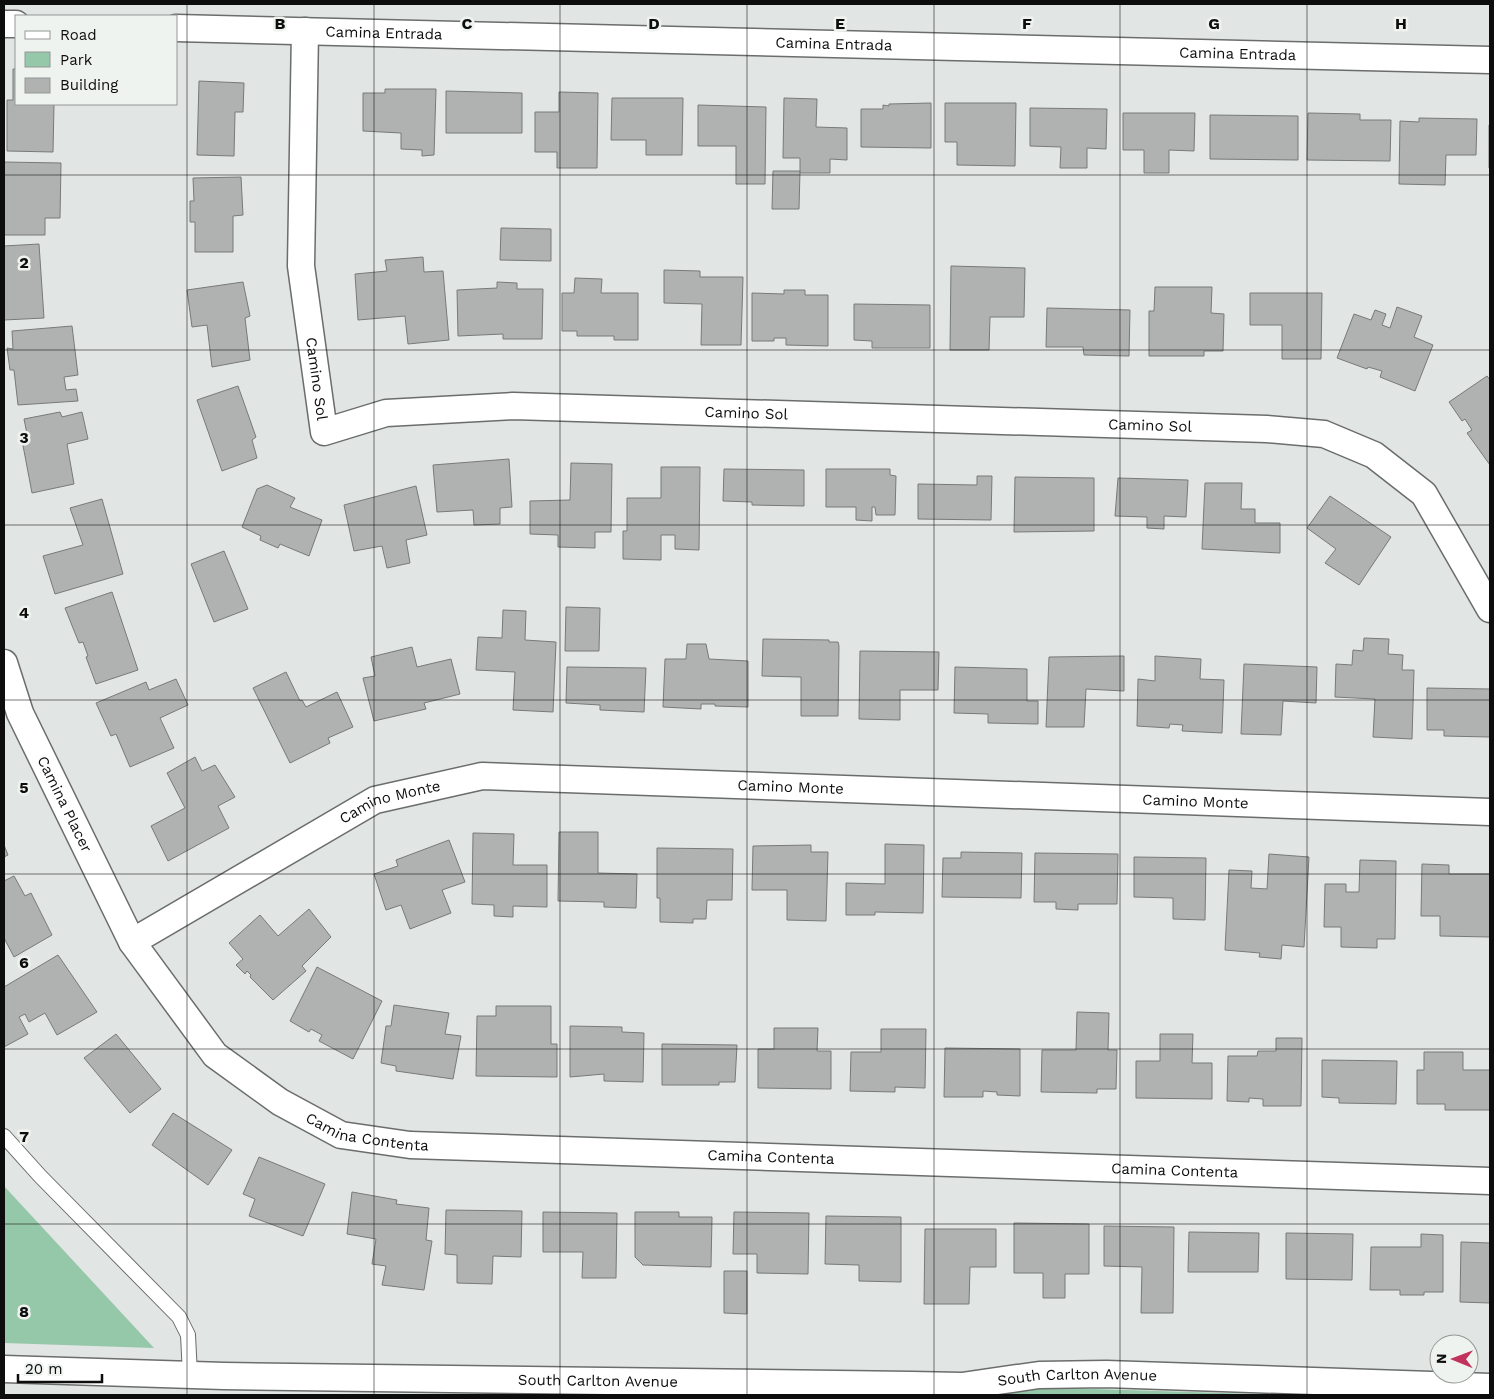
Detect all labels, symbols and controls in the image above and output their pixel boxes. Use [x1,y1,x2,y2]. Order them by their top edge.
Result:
text: B [275,14,286,33]
text: C [462,14,473,33]
text: D [648,14,660,33]
text: E [835,14,845,33]
text: F [1022,14,1032,33]
text: G [1208,14,1220,33]
text: H [1395,14,1407,33]
legend [15,15,178,105]
street label: Camina Entrada [325,23,443,43]
text: Road [60,26,97,44]
street label: Camina Entrada [775,34,893,54]
street label: Camina Entrada [1179,43,1297,64]
text: Park [60,51,93,69]
text: Building [60,76,118,94]
text: 2 [19,253,29,272]
street label: Camino Sol [302,336,331,422]
street label: Camino Sol [704,403,789,423]
street label: Camino Sol [1108,415,1193,436]
text: 3 [19,428,29,447]
text: 4 [19,603,29,622]
street label: Camina Placer [33,753,96,855]
street label: Camino Monte [737,776,844,798]
street label: Camino Monte [336,777,442,828]
text: 5 [19,778,29,797]
street label: Camino Monte [1142,791,1249,812]
text: 6 [19,953,29,972]
street label: Camina Contenta [303,1109,429,1155]
text: 7 [19,1127,29,1146]
street label: Camina Contenta [707,1146,835,1168]
street label: Camina Contenta [1111,1159,1239,1182]
text: 8 [19,1302,29,1321]
north arrow [1429,1334,1479,1384]
scale bar [18,1352,101,1384]
text: N [1433,1353,1449,1364]
text: 20 m [25,1360,63,1378]
street label: South Carlton Avenue [996,1365,1157,1390]
street label: South Carlton Avenue [518,1371,678,1391]

